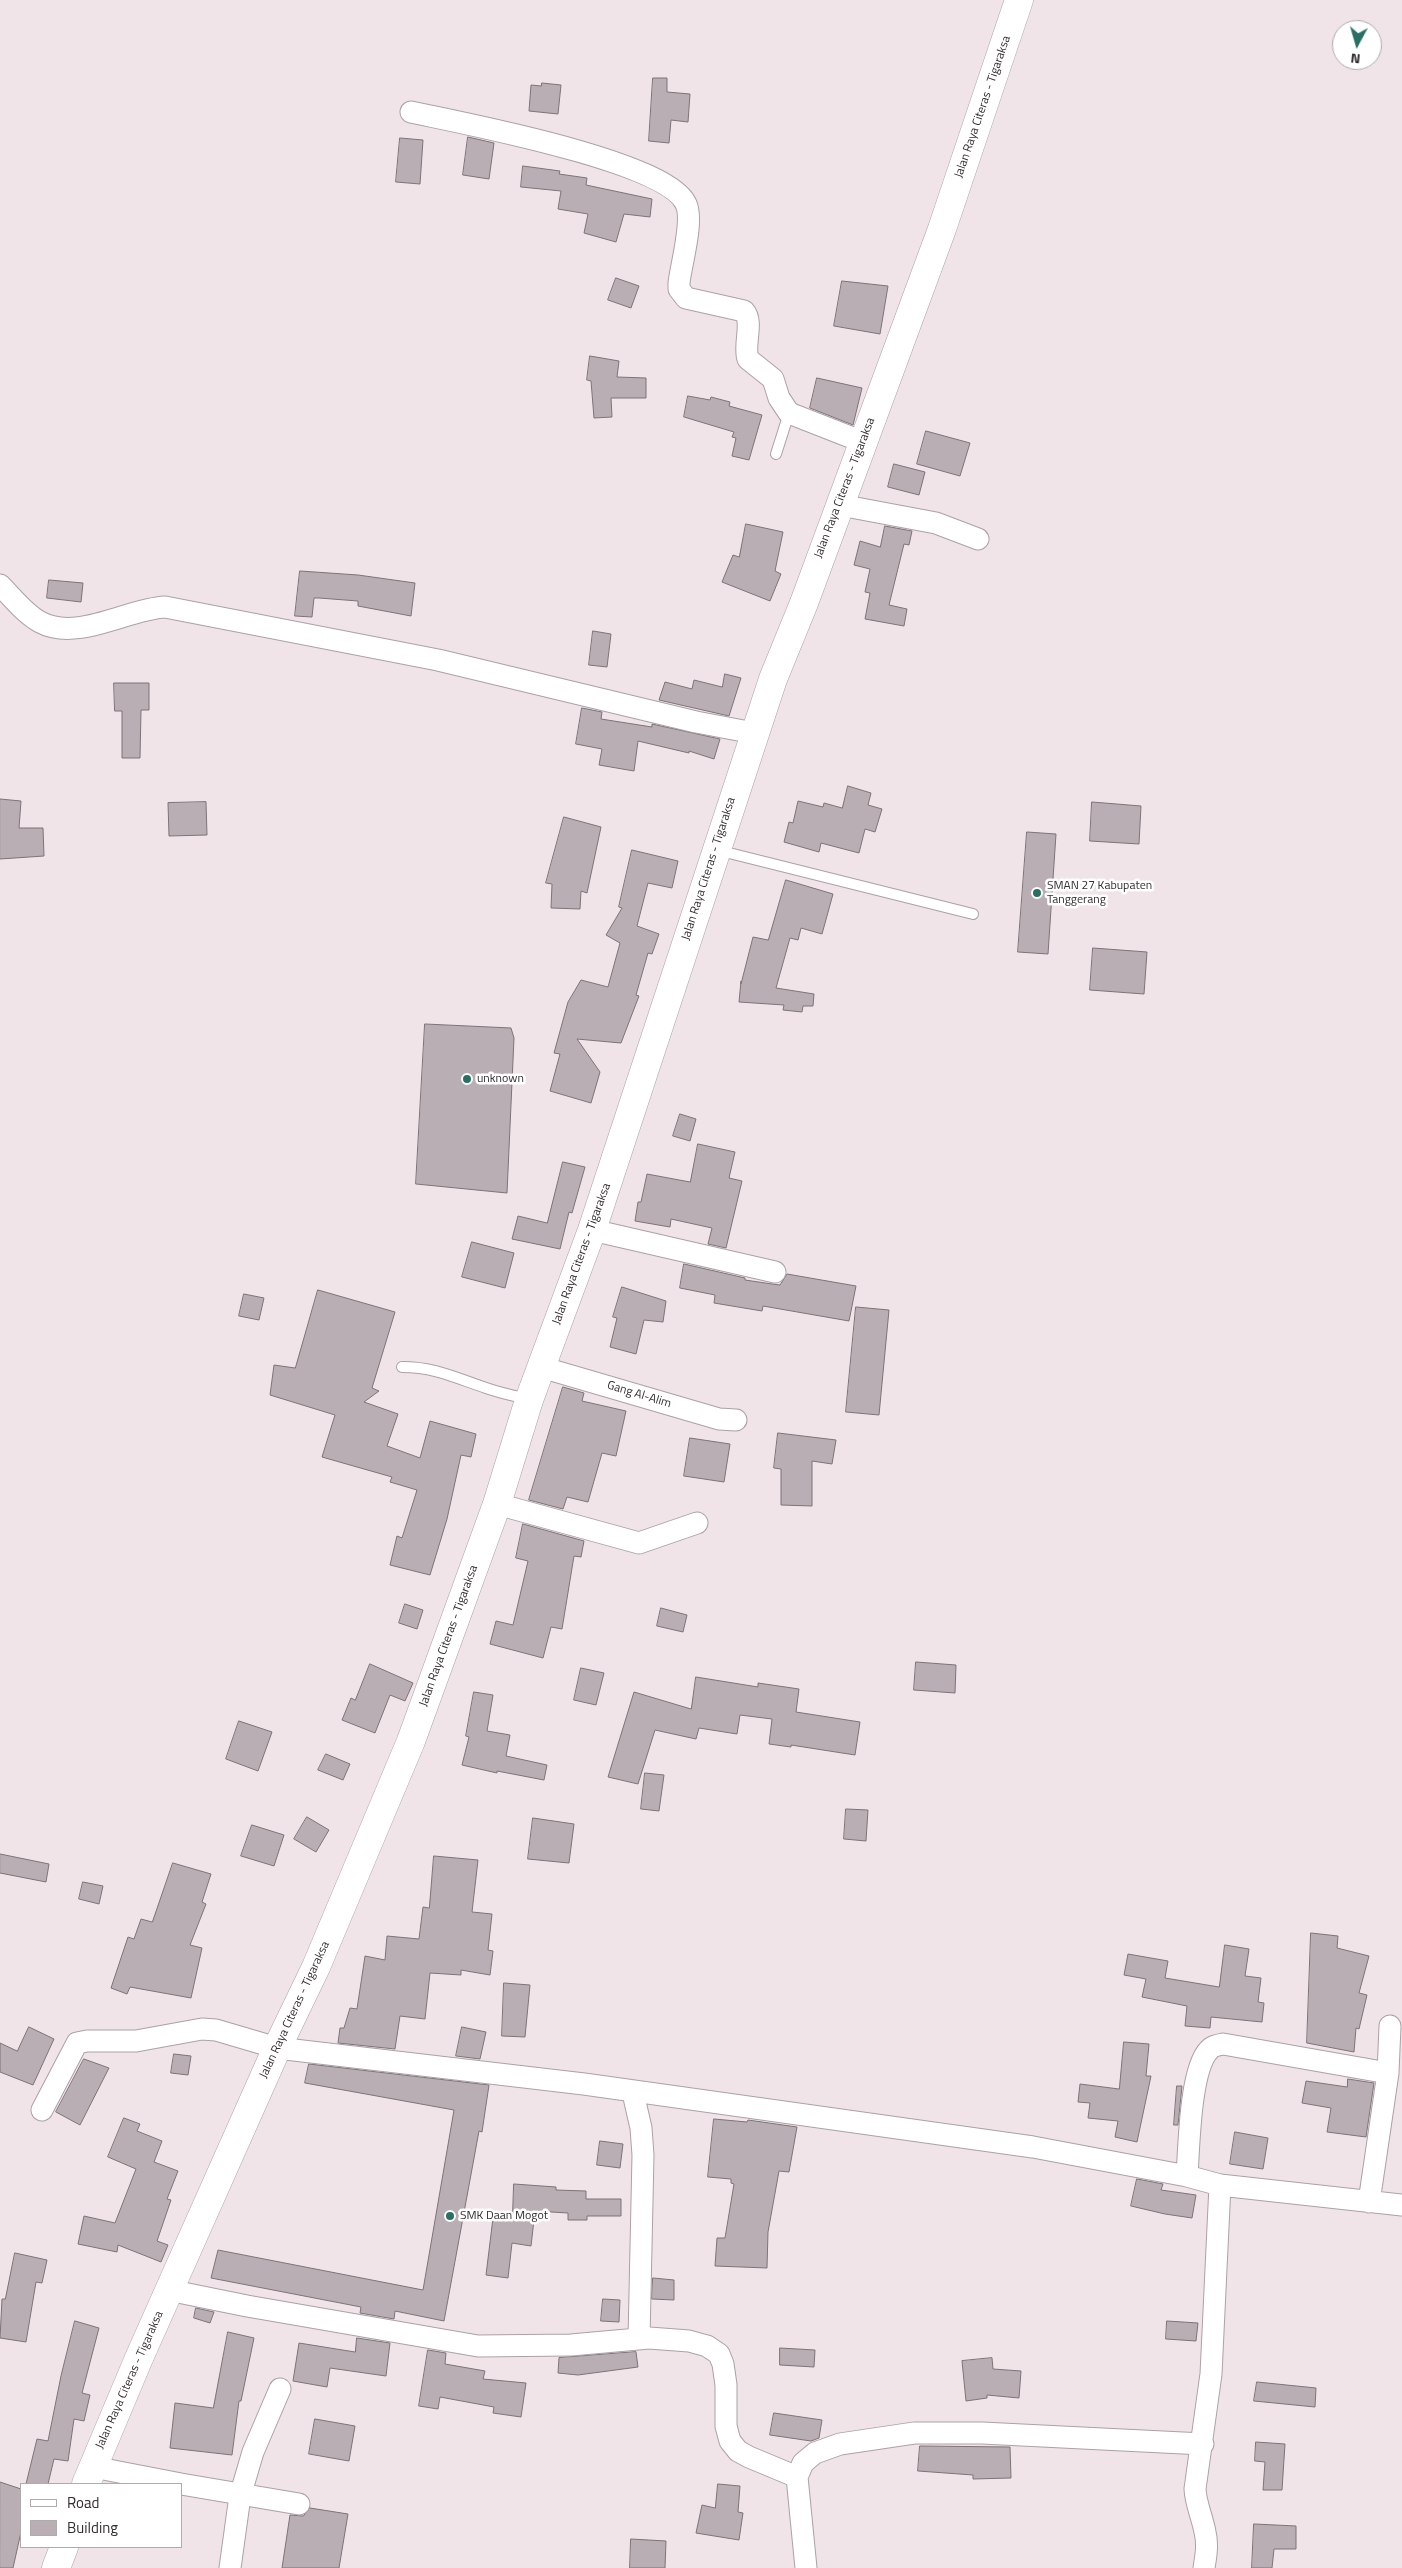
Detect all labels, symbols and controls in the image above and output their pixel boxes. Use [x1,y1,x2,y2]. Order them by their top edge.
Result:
north arrow [1332,20,1382,70]
street label: Jalan Raya Citeras - Tigaraksa [952,34,1014,180]
text: N [1350,48,1361,70]
street label: Jalan Raya Citeras - Tigaraksa [812,416,878,560]
street label: Jalan Raya Citeras - Tigaraksa [679,796,739,942]
place label: SMAN 27 Kabupaten Tanggerang [1047,879,1152,907]
marker: SMAN 27 Kabupaten Tanggerang [1031,887,1043,899]
place label: unknown [477,1072,524,1086]
marker: unknown [461,1073,473,1085]
street label: Jalan Raya Citeras - Tigaraksa [550,1181,614,1327]
street label: Gang Al-Alim [605,1378,673,1412]
street label: Jalan Raya Citeras - Tigaraksa [417,1563,481,1709]
street label: Jalan Raya Citeras - Tigaraksa [257,1939,333,2081]
place label: SMK Daan Mogot [460,2209,548,2223]
marker: SMK Daan Mogot [444,2210,456,2222]
street label: Jalan Raya Citeras - Tigaraksa [93,2309,167,2451]
legend [20,2483,182,2548]
text: Road [67,2491,99,2514]
text: Building [67,2516,118,2539]

